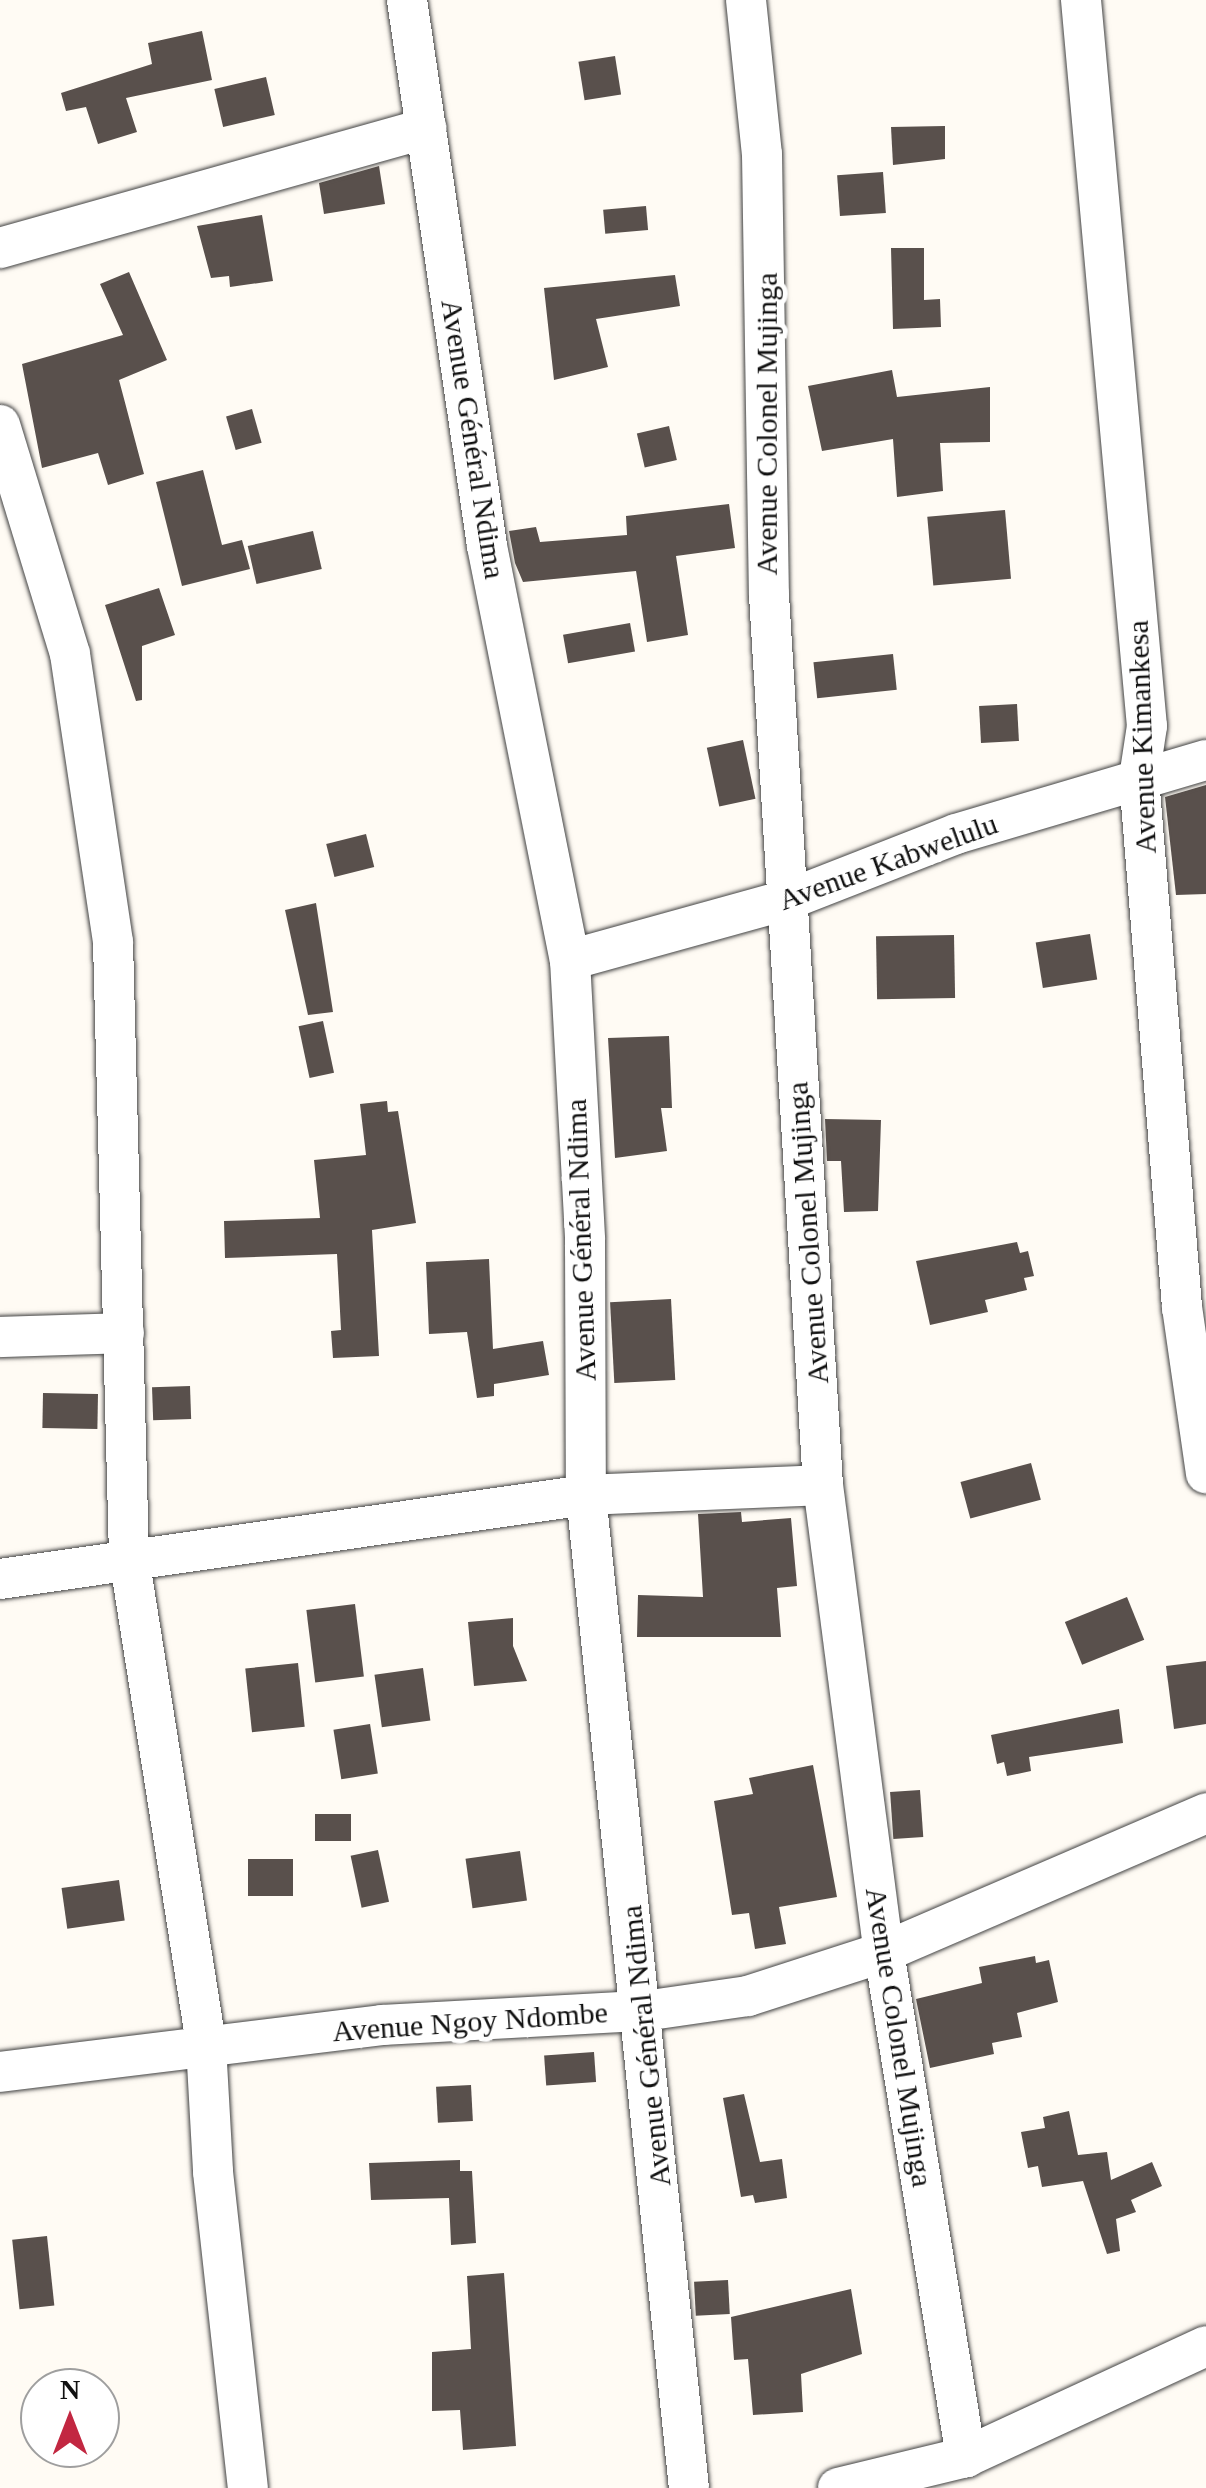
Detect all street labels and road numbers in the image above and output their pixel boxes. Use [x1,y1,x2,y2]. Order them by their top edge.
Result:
street label: Avenue Colonel Mujinga [749,273,785,575]
street label: Avenue Général Ndima [433,297,513,581]
street label: Avenue Kimankesa [1120,620,1164,854]
street label: Avenue Kabwelulu [774,806,1002,918]
street label: Avenue Colonel Mujinga [779,1081,837,1385]
street label: Avenue Général Ndima [558,1098,604,1382]
street label: Avenue Colonel Mujinga [858,1885,940,2189]
street label: Avenue Général Ndima [613,1904,679,2188]
street label: Avenue Ngoy Ndombe [331,1994,609,2050]

